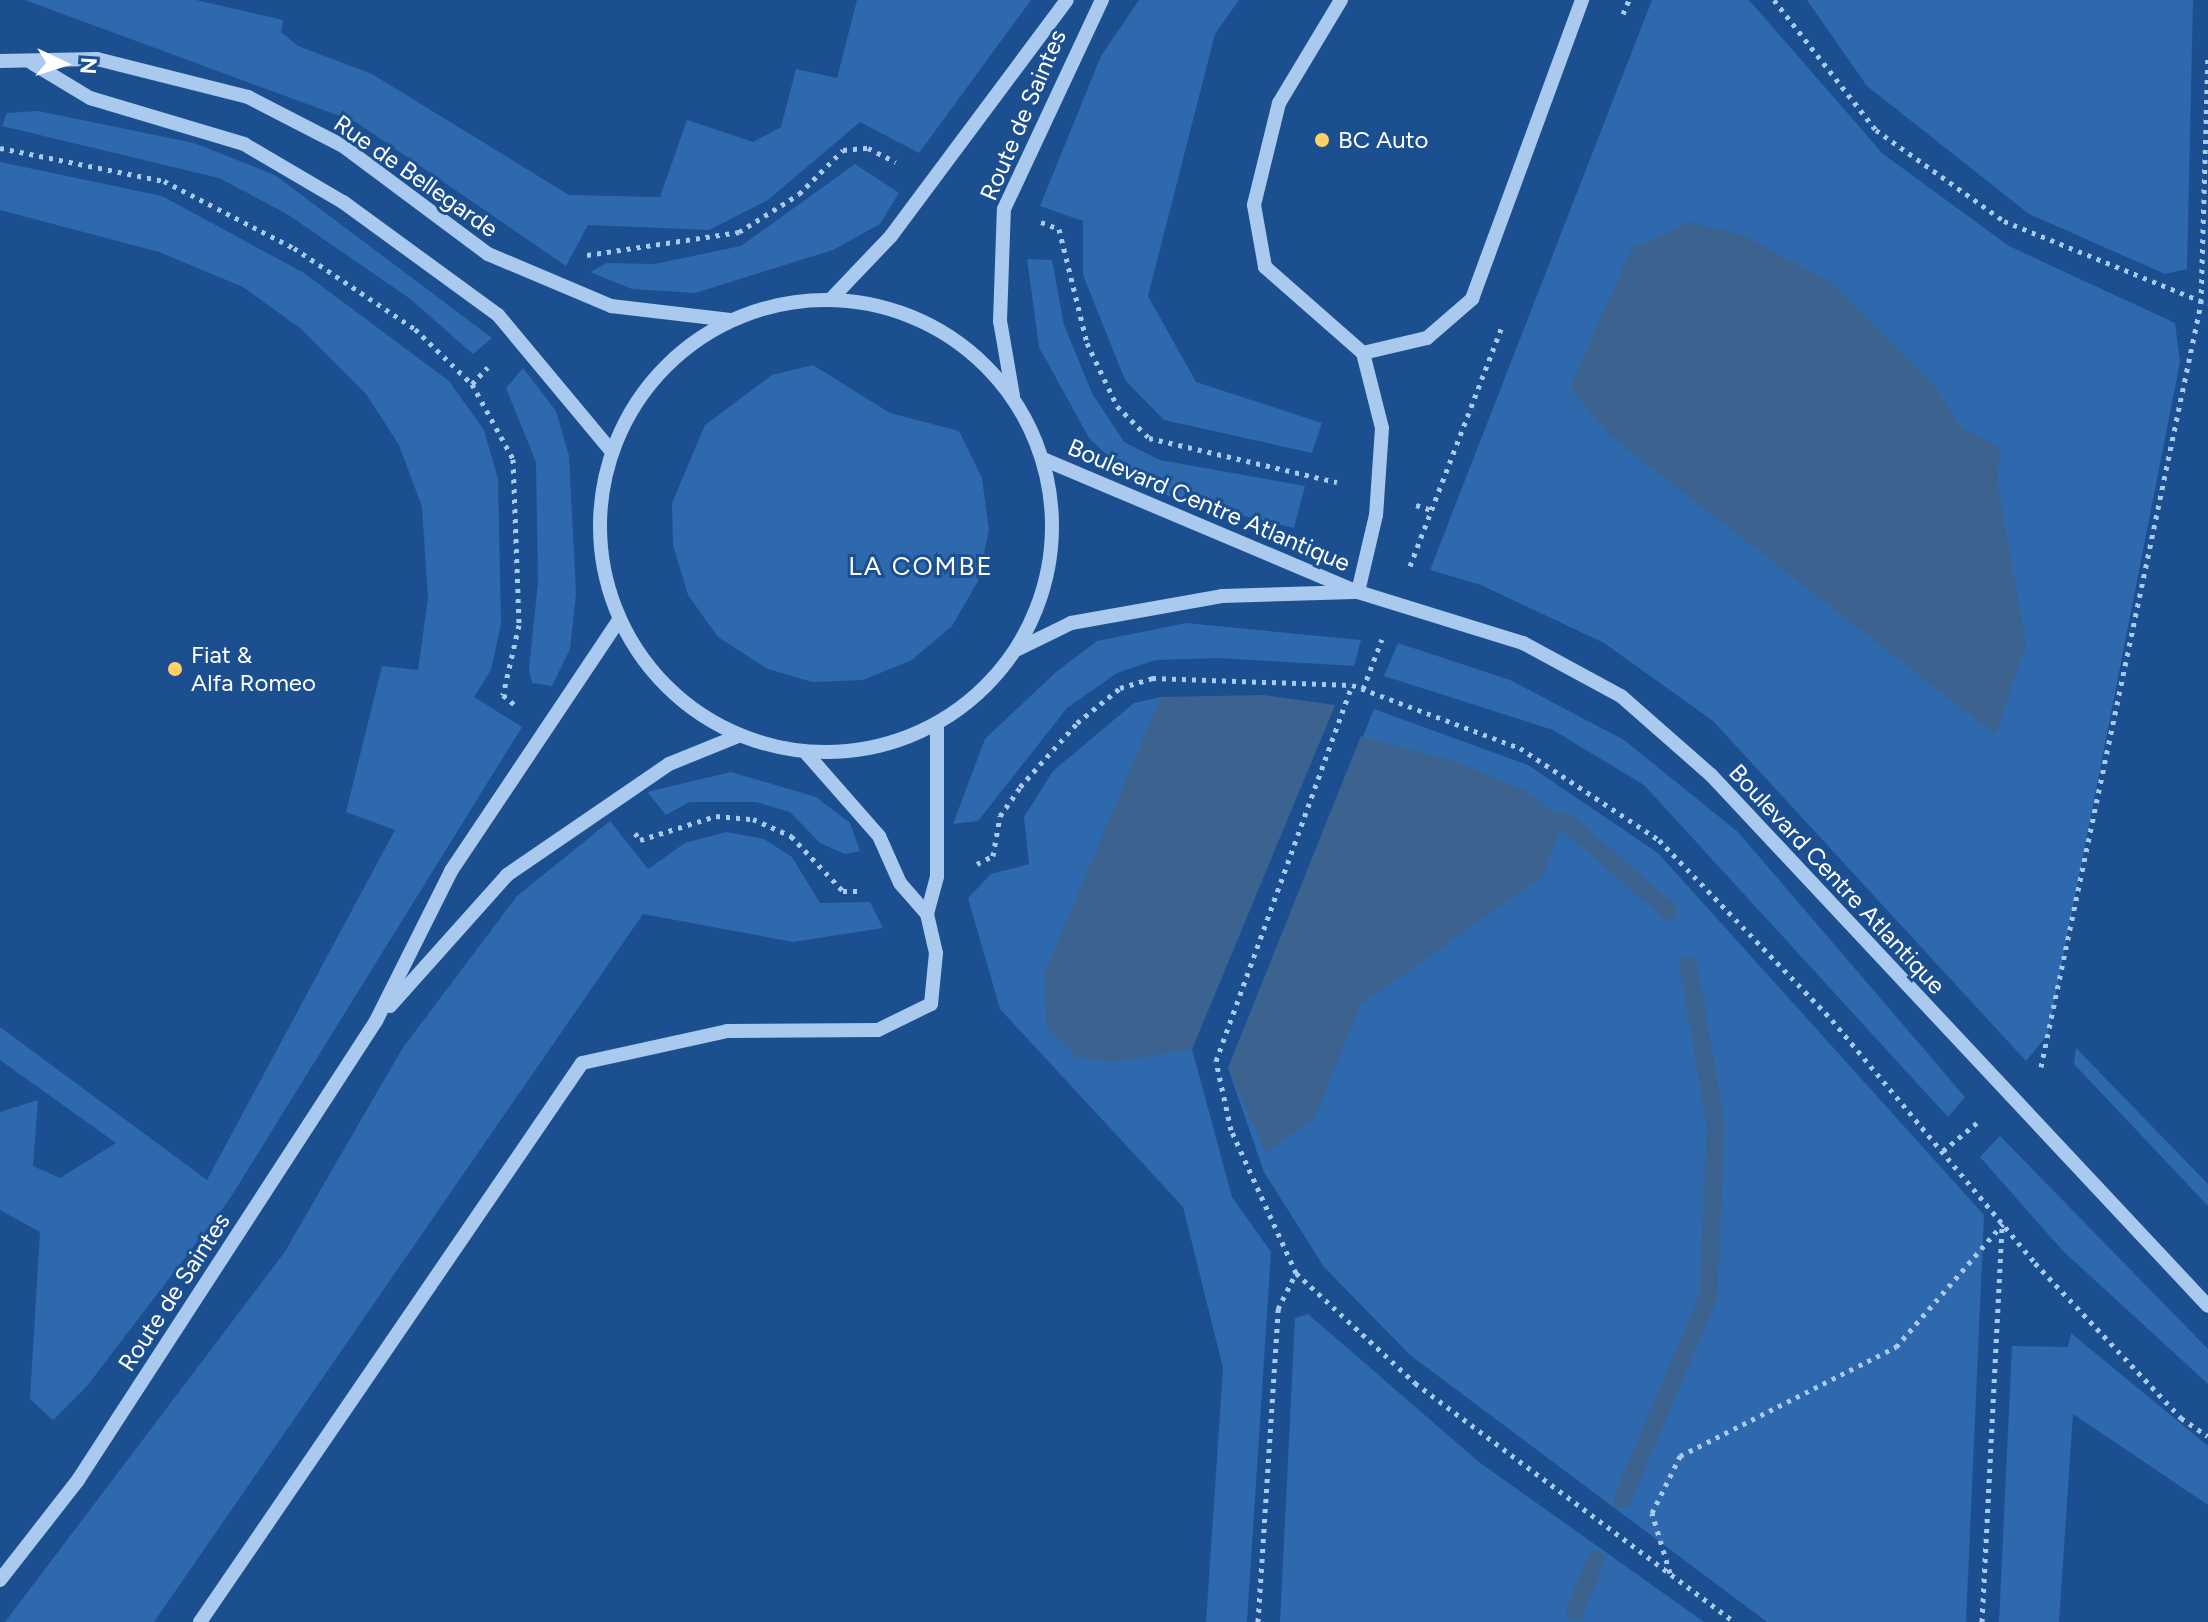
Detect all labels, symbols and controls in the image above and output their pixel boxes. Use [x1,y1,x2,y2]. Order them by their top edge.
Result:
north arrow [24,24,104,104]
street label: Route de Saintes [974,25,1072,205]
text: N [74,56,103,75]
street label: Rue de Bellegarde [328,109,504,243]
place label: BC Auto [1338,126,1428,154]
marker: BC Auto [1313,131,1331,149]
street label: Boulevard Centre Atlantique [1064,432,1354,578]
district label: LA COMBE [848,551,994,583]
place label: Fiat & Alfa Romeo [191,641,316,697]
marker: Fiat & Alfa Romeo [166,660,184,678]
street label: Boulevard Centre Atlantique [1723,758,1951,1000]
street label: Route de Saintes [112,1208,236,1376]

